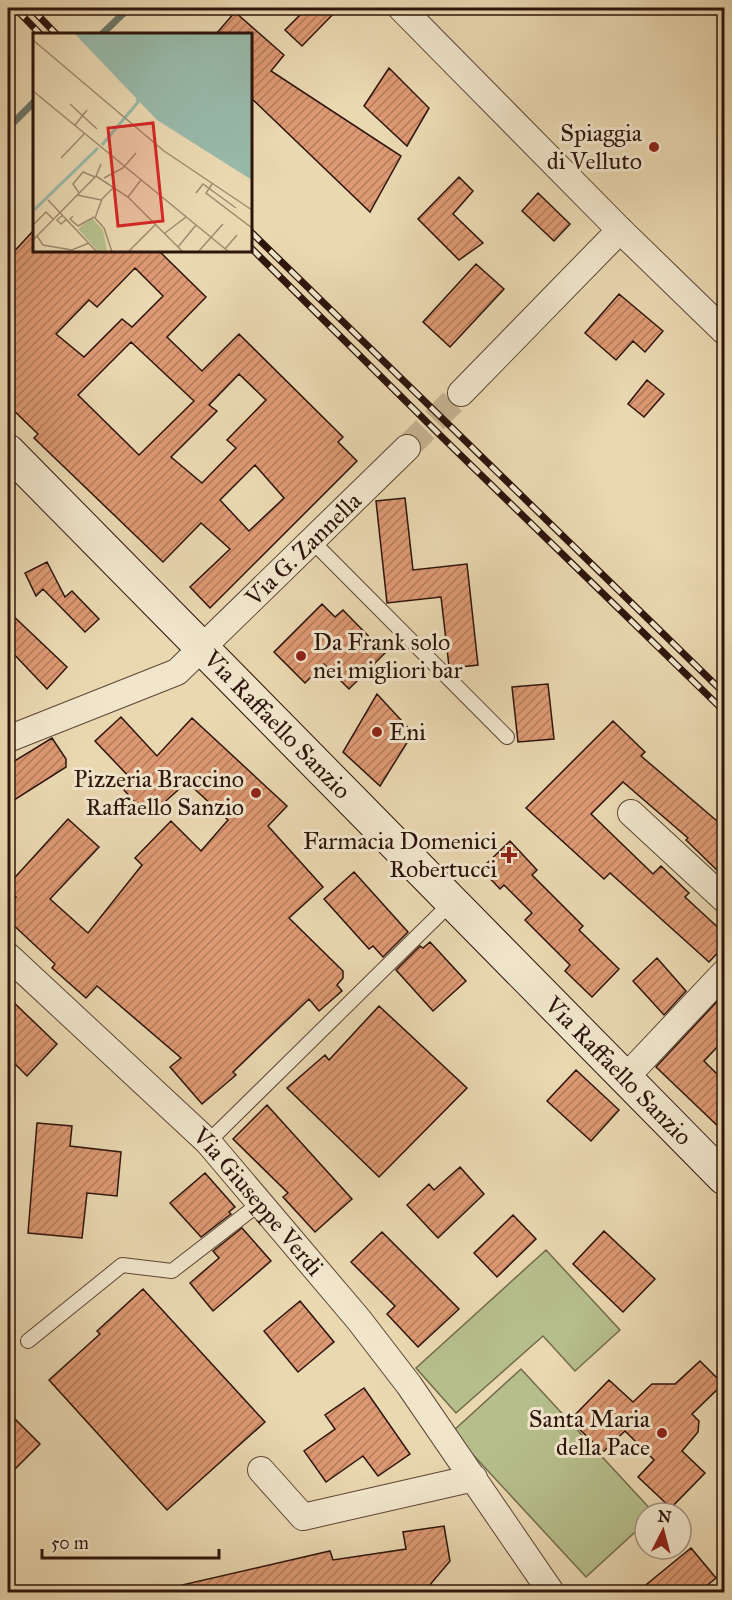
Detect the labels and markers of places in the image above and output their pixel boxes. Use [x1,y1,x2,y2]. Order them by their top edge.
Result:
place label: Spiaggia di Velluto [547,118,643,176]
marker: Spiaggia di Velluto [647,140,661,154]
place label: Da Frank solo nei migliori bar [313,627,462,685]
marker: Da Frank solo nei migliori bar [294,649,308,663]
place label: Eni [389,717,426,747]
marker: Eni [370,725,384,739]
place label: Pizzeria Braccino Raffaello Sanzio [74,764,244,822]
marker: Pizzeria Braccino Raffaello Sanzio [249,786,263,800]
place label: Farmacia Domenici Robertucci [303,826,497,884]
marker: Farmacia Domenici Robertucci [502,848,516,862]
place label: Santa Maria della Pace [529,1404,651,1462]
marker: Santa Maria della Pace [655,1426,669,1440]

